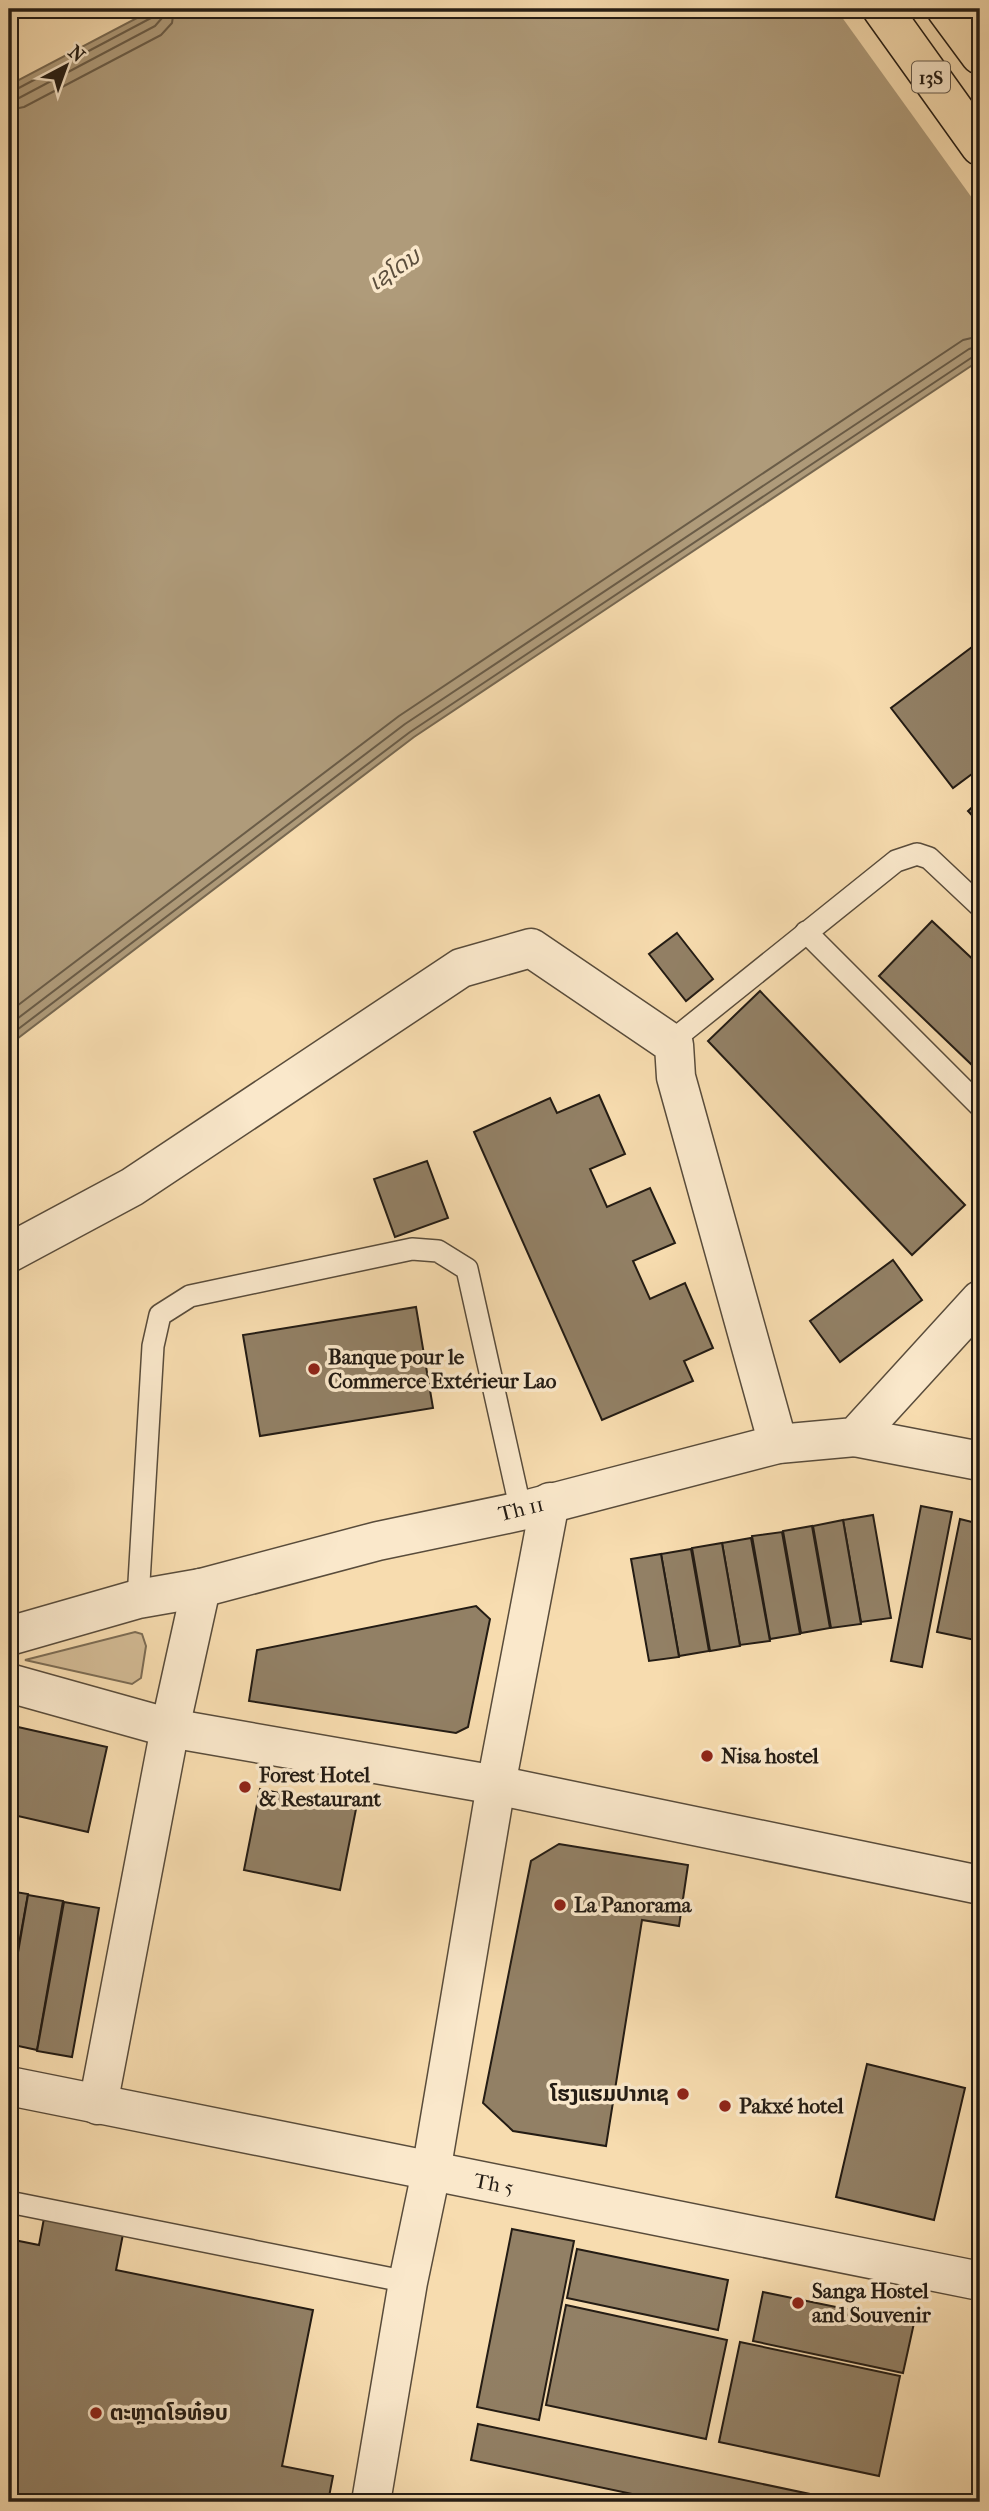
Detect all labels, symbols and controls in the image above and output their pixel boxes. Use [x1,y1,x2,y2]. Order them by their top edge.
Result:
north arrow [32,32,102,102]
text: N [64,41,90,67]
road number: 13S [912,61,950,92]
water label: ເຊໂດນ [364,242,427,296]
place label: Banque pour le Commerce Extérieur Lao [328,1345,557,1393]
marker: Banque pour le Commerce Extérieur Lao [306,1361,322,1377]
street label: Th 11 [496,1492,546,1526]
place label: Nisa hostel [721,1744,819,1768]
marker: Nisa hostel [699,1748,715,1764]
place label: Forest Hotel & Restaurant [258,1763,382,1811]
marker: Forest Hotel & Restaurant [237,1779,253,1795]
place label: La Panorama [574,1893,693,1917]
marker: La Panorama [552,1897,568,1913]
place label: ໂຮງແຮມປາກເຊ [549,2082,669,2106]
marker: ໂຮງແຮມປາກເຊ [675,2086,691,2102]
place label: Pakxé hotel [739,2094,844,2118]
marker: Pakxé hotel [717,2098,733,2114]
street label: Th 5 [472,2168,516,2200]
place label: Sanga Hostel and Souvenir [812,2279,932,2327]
marker: Sanga Hostel and Souvenir [790,2295,806,2311]
place label: ຕະຫຼາດໂອທ໋ອບ [110,2401,228,2425]
marker: ຕະຫຼາດໂອທ໋ອບ [88,2405,104,2421]

